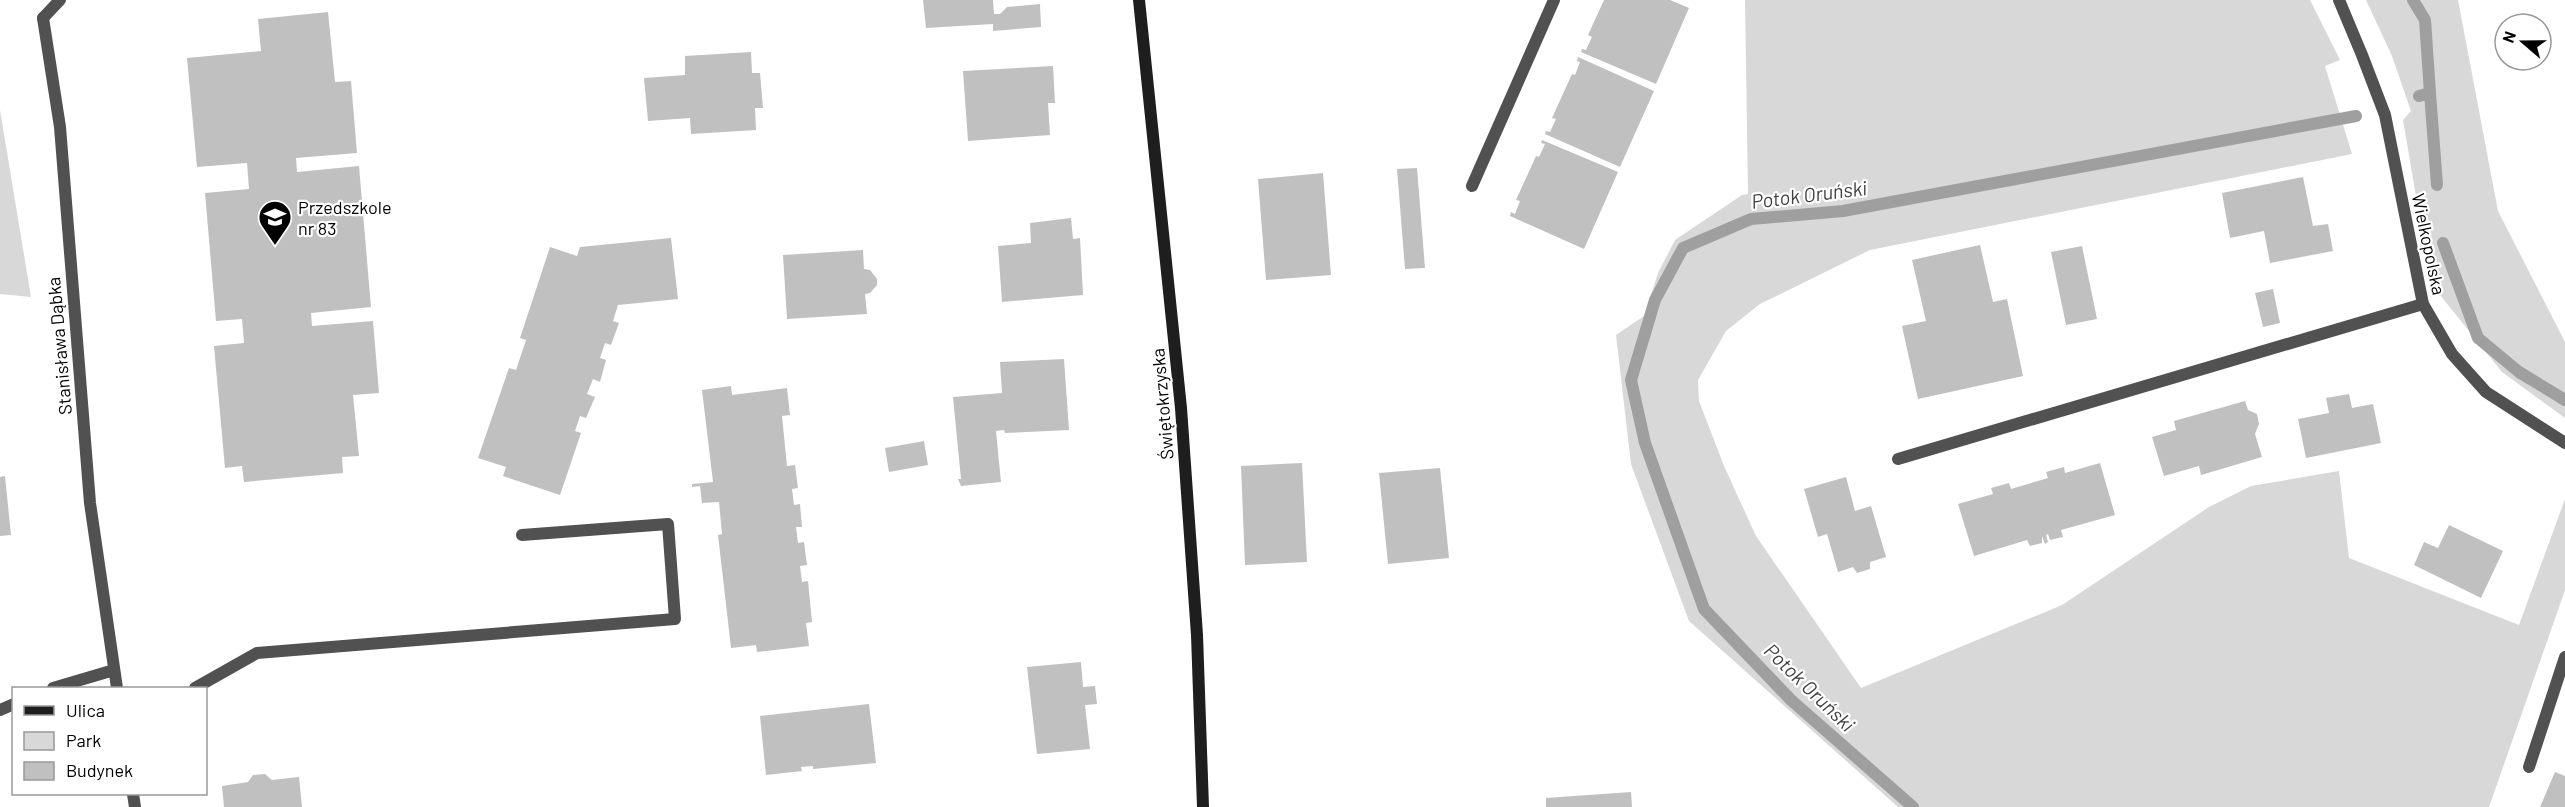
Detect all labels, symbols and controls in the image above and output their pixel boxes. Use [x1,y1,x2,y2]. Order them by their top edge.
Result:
north arrow [2493,12,2553,72]
text: N [2498,28,2519,45]
water label: Potok Oruński [1750,175,1868,213]
street label: Wielkopolska [2408,191,2450,297]
place label: Przedszkole nr 83 [298,196,392,239]
school or university icon: Przedszkole nr 83 [257,199,293,246]
street label: Stanisława Dąbka [42,276,76,416]
street label: Świętokrzyska [1146,347,1178,461]
water label: Potok Oruński [1760,638,1860,736]
legend [12,687,207,795]
text: Ulica [66,699,105,721]
text: Park [66,729,101,751]
text: Budynek [66,759,133,781]

